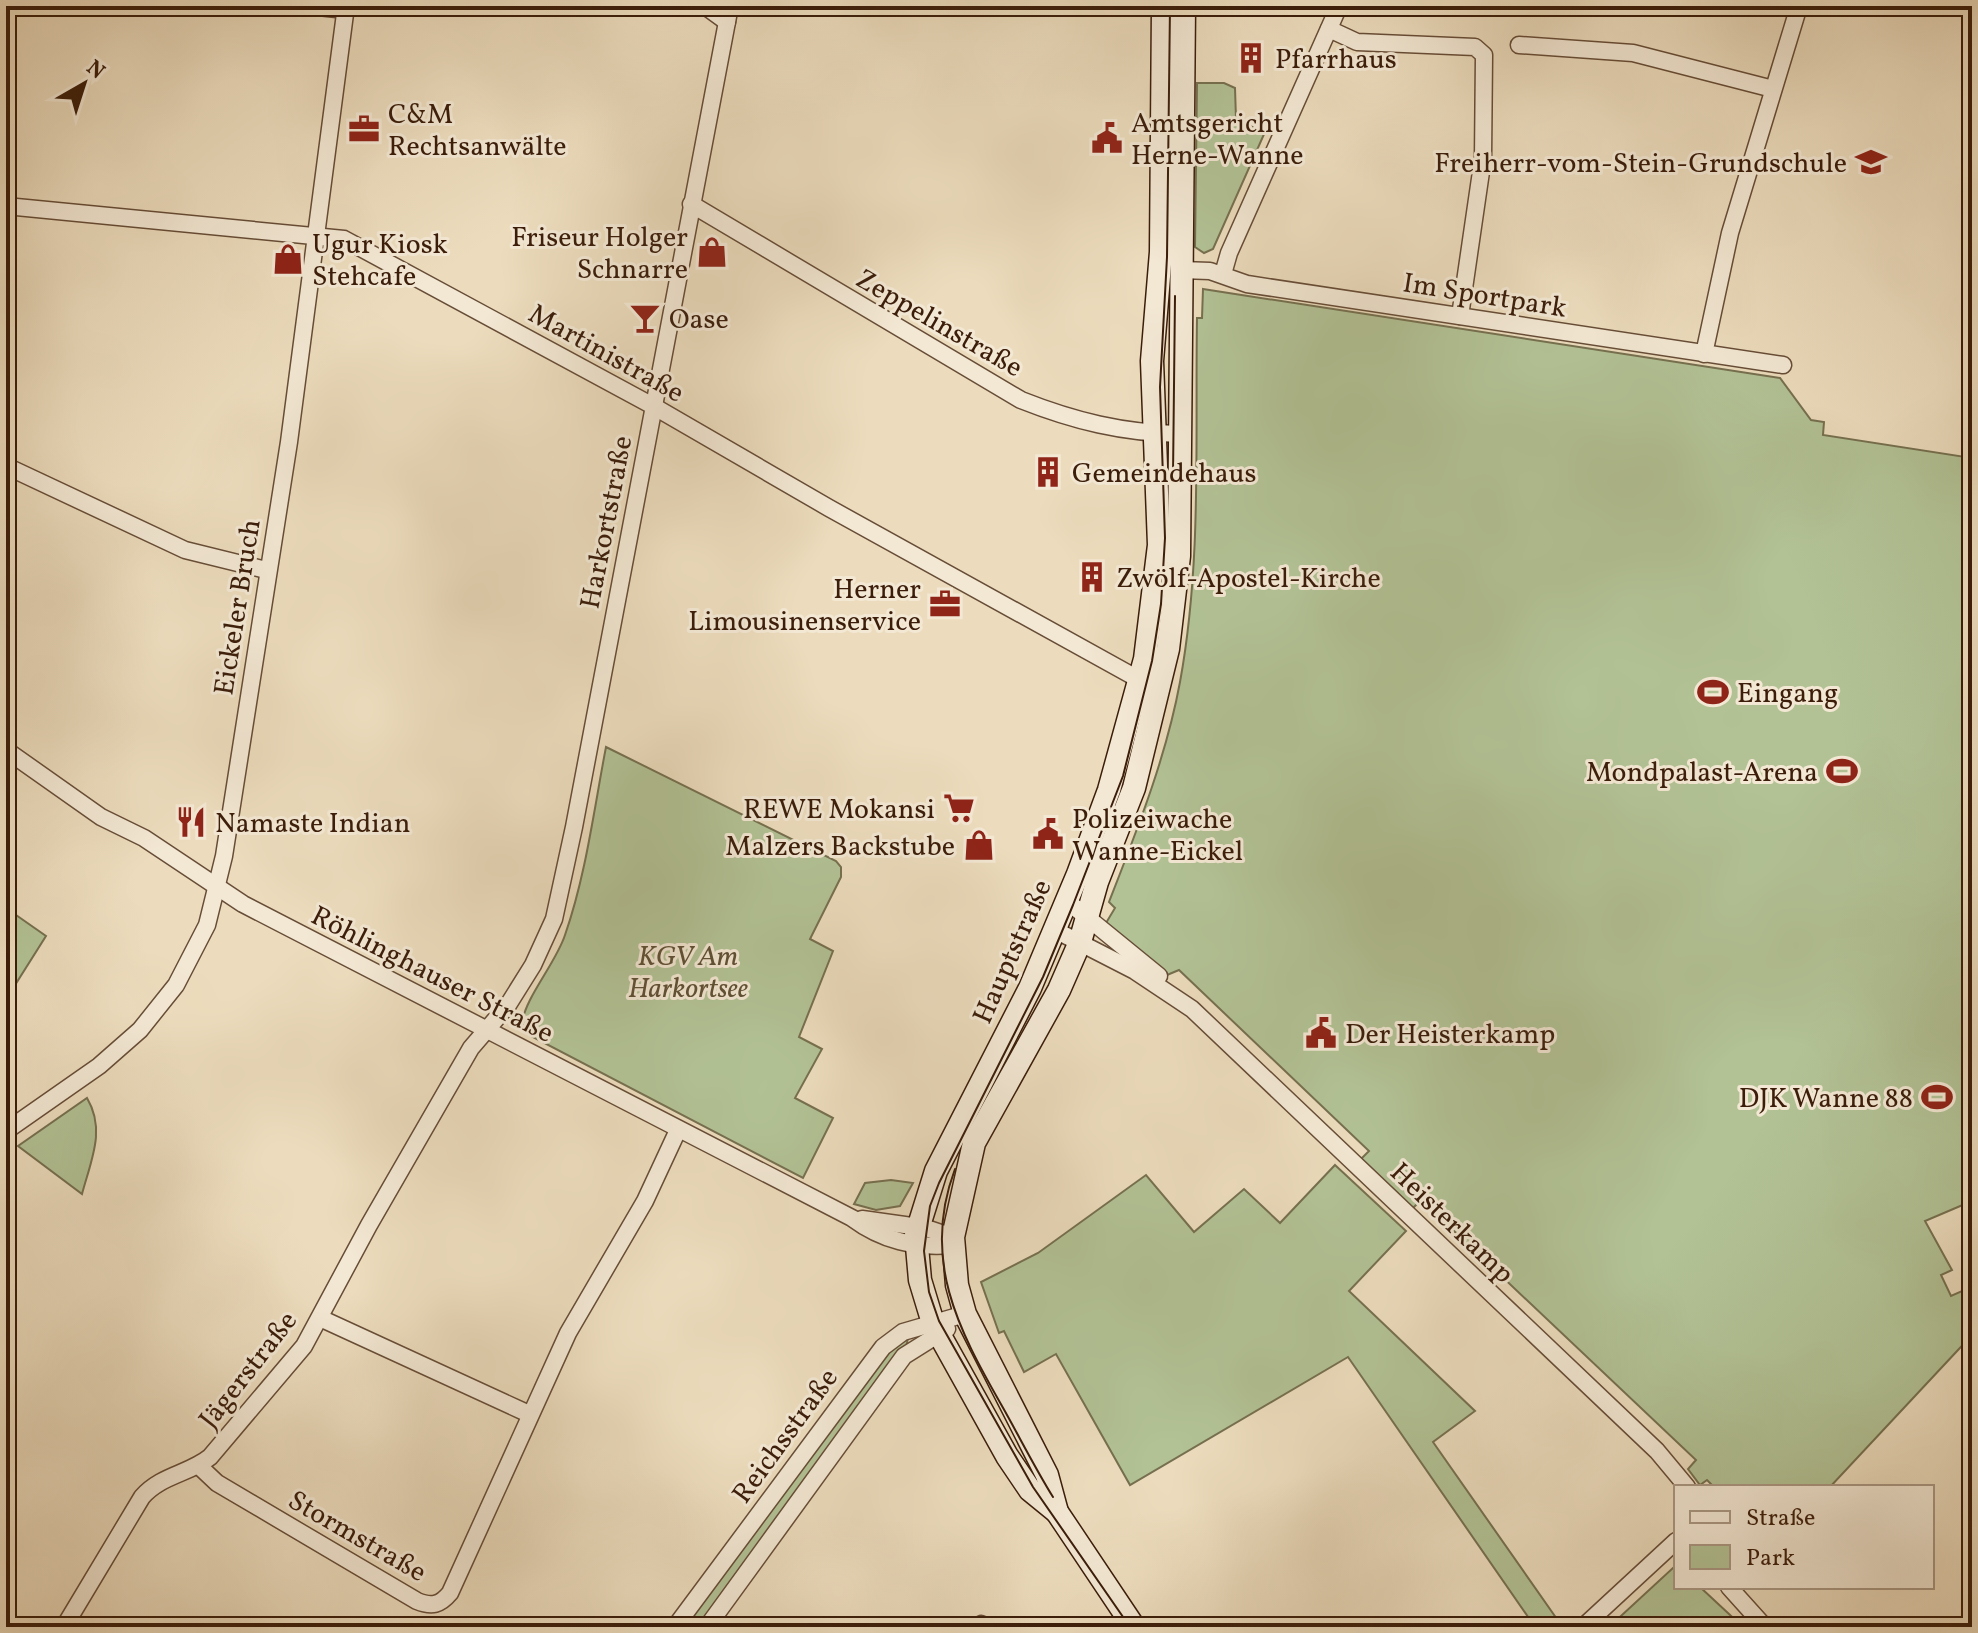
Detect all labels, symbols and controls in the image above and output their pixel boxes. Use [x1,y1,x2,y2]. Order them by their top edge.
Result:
building icon: Pfarrhaus [1234,41,1268,75]
place label: Pfarrhaus [1275,41,1397,80]
north arrow [44,44,124,124]
text: N [79,53,111,87]
place label: C&M Rechtsanwälte [388,96,567,167]
place label: Amtsgericht Herne-Wanne [1131,105,1304,176]
office icon: C&M Rechtsanwälte [347,112,381,146]
public building icon: Amtsgericht Herne-Wanne [1090,121,1124,155]
place label: Freiherr-vom-Stein-Grundschule [1434,145,1847,184]
school or university icon: Freiherr-vom-Stein-Grundschule [1854,145,1888,179]
place label: Friseur Holger Schnarre [511,219,688,290]
place label: Ugur Kiosk Stehcafe [312,226,448,297]
shop icon: Friseur Holger Schnarre [695,235,729,269]
shop icon: Ugur Kiosk Stehcafe [271,242,305,276]
street label: Zeppelinstraße [848,260,1030,388]
street label: Im Sportpark [1400,264,1569,329]
street label: Martinistraße [521,295,691,413]
bar icon: Oase [628,301,662,335]
place label: Oase [669,301,729,340]
street label: Harkortstraße [572,433,643,612]
building icon: Gemeindehaus [1031,455,1065,489]
place label: Gemeindehaus [1072,455,1256,494]
street label: Eickeler Bruch [205,517,272,698]
building icon: Zwölf-Apostel-Kirche [1075,560,1109,594]
place label: Zwölf-Apostel-Kirche [1116,560,1381,599]
place label: Herner Limousinenservice [688,571,921,642]
office icon: Herner Limousinenservice [928,587,962,621]
sports icon: Eingang [1696,675,1730,709]
place label: Eingang [1737,675,1838,714]
place label: Mondpalast-Arena [1586,754,1818,793]
sports icon: Mondpalast-Arena [1825,754,1859,788]
place label: REWE Mokansi [743,791,935,830]
supermarket icon: REWE Mokansi [942,791,976,825]
place label: Polizeiwache Wanne-Eickel [1072,801,1243,872]
restaurant icon: Namaste Indian [174,805,208,839]
place label: Namaste Indian [215,805,410,844]
public building icon: Polizeiwache Wanne-Eickel [1031,817,1065,851]
place label: Malzers Backstube [725,828,955,867]
shop icon: Malzers Backstube [962,828,996,862]
street label: Hauptstraße [964,874,1062,1030]
street label: Röhlinghauser Straße [304,897,560,1053]
park label: KGV Am Harkortsee [628,938,748,1009]
public building icon: Der Heisterkamp [1304,1016,1338,1050]
place label: Der Heisterkamp [1345,1016,1555,1055]
place label: DJK Wanne 88 [1739,1080,1913,1119]
sports icon: DJK Wanne 88 [1920,1080,1954,1114]
street label: Heisterkamp [1380,1154,1522,1293]
street label: Jägerstraße [191,1303,307,1438]
street label: Reichsstraße [724,1361,848,1512]
street label: Stormstraße [280,1482,433,1593]
legend [1674,1485,1934,1589]
text: Straße [1746,1502,1815,1536]
text: Park [1746,1542,1795,1576]

